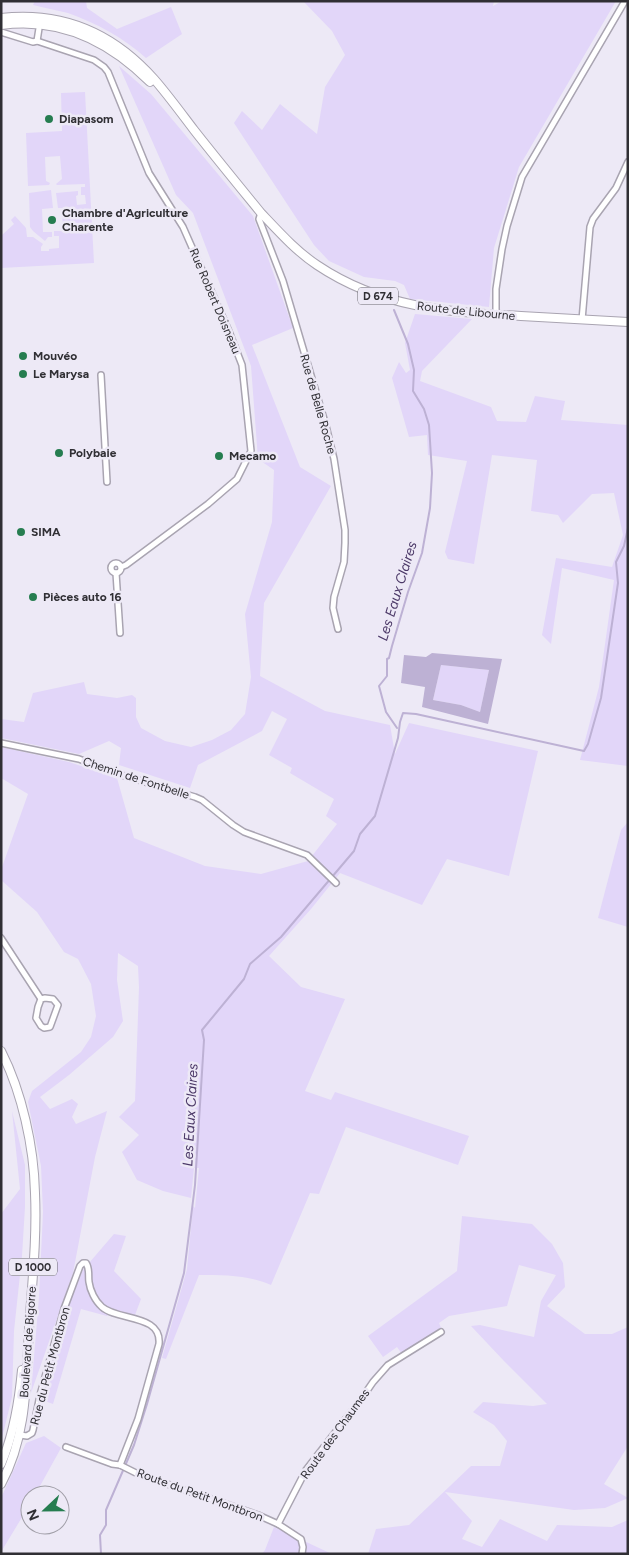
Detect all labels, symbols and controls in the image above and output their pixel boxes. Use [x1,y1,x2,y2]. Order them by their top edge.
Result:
place label: Diapasom [59,112,114,126]
marker: Diapasom [43,113,55,125]
place label: Chambre d'Agriculture Charente [62,206,189,234]
marker: Chambre d'Agriculture Charente [46,214,58,226]
street label: Rue Robert Doisneau [186,246,244,356]
road number: D 674 [358,288,398,304]
street label: Route de Libourne [416,299,516,323]
place label: Mouvéo [33,349,77,363]
marker: Mouvéo [17,350,29,362]
street label: Rue de Belle Roche [297,352,339,456]
place label: Le Marysa [33,367,89,381]
marker: Le Marysa [17,368,29,380]
place label: Polybaie [69,446,117,460]
marker: Polybaie [53,447,65,459]
place label: Mecamo [229,449,276,463]
marker: Mecamo [213,450,225,462]
place label: SIMA [31,525,61,539]
marker: SIMA [15,526,27,538]
water label: Les Eaux Claires [374,539,421,643]
place label: Pièces auto 16 [43,590,122,604]
marker: Pièces auto 16 [27,591,39,603]
street label: Chemin de Fontbelle [81,754,191,802]
water label: Les Eaux Claires [179,1063,202,1167]
road number: D 1000 [9,1258,57,1276]
street label: Boulevard de Bigorre [17,1285,39,1398]
street label: Rue du Petit Montbron [27,1305,73,1427]
street label: Route des Chaumes [298,1386,373,1482]
street label: Route du Petit Montbron [135,1466,265,1524]
north arrow [20,1485,70,1535]
text: N [24,1506,43,1523]

